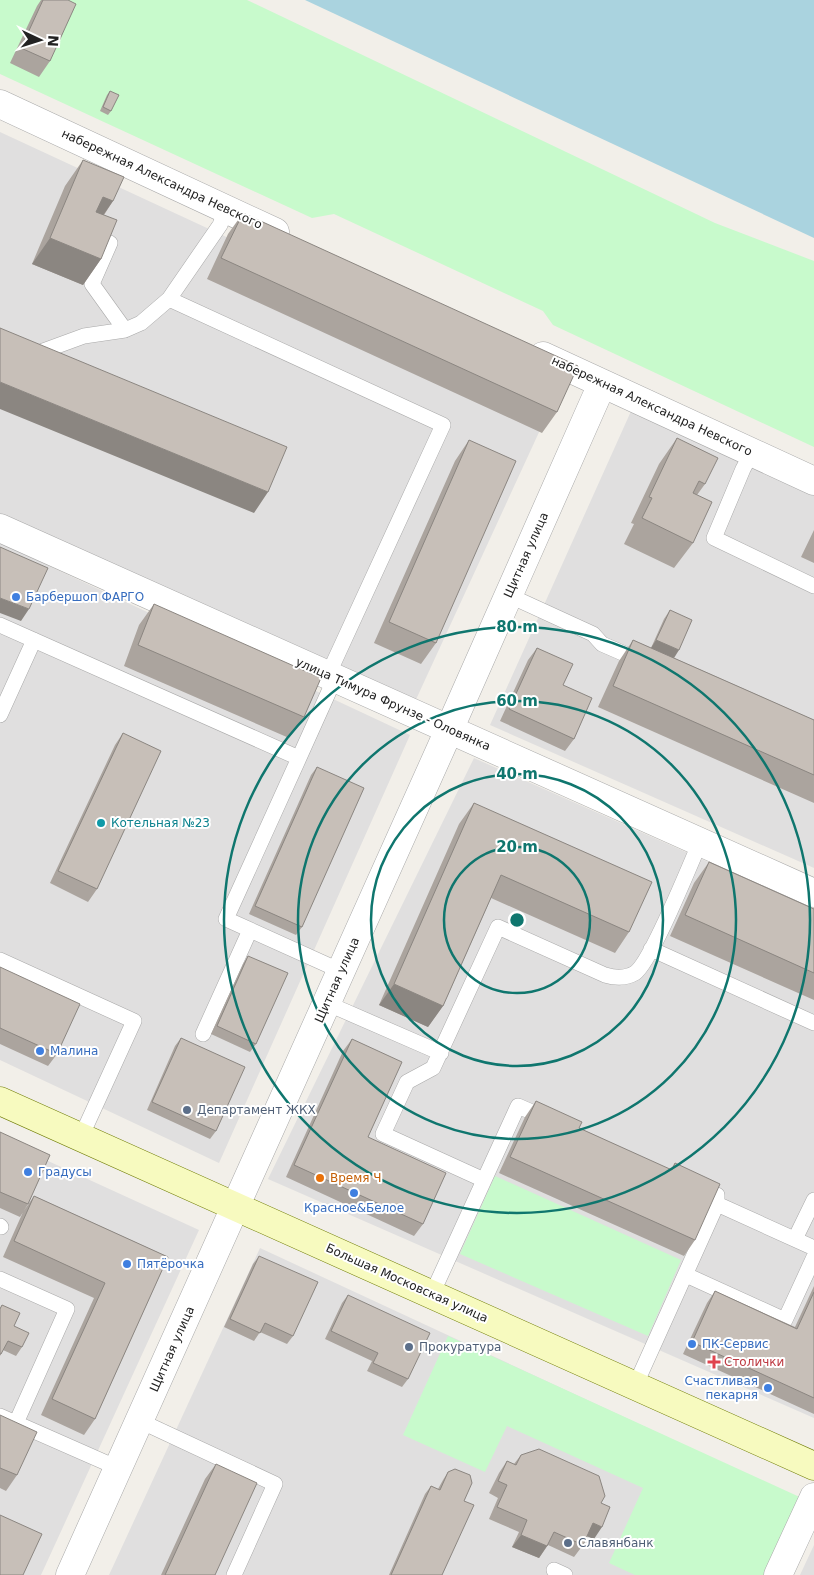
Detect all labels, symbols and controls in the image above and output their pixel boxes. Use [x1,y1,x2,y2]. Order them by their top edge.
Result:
north arrow [15,15,65,65]
text: N [45,35,61,47]
street label: набережная Александра Невского [59,126,265,232]
street label: набережная Александра Невского [549,353,755,459]
street label: Щитная улица [501,510,551,600]
place label: Барбершоп ФАРГО [26,590,144,604]
marker: Барбершоп ФАРГО [10,591,22,603]
text: 80 m [496,618,538,636]
street label: улица Тимура Фрунзе - Оловянка [293,655,493,753]
text: 60 m [496,692,538,710]
text: 40 m [496,765,538,783]
place label: Котельная №23 [111,816,210,830]
marker: Котельная №23 [95,817,107,829]
text: 20 m [496,838,538,856]
centre of rings [508,911,526,929]
street label: Щитная улица [312,935,362,1025]
place label: Малина [50,1044,98,1058]
marker: Малина [34,1045,46,1057]
place label: Департамент ЖКХ [197,1103,316,1117]
marker: Департамент ЖКХ [181,1104,193,1116]
place label: Градусы [38,1165,92,1179]
marker: Градусы [22,1166,34,1178]
place label: Время Ч [330,1171,382,1185]
marker: Время Ч [314,1172,326,1184]
marker: Красное&Белое [348,1187,360,1199]
place label: Красное&Белое [304,1201,404,1215]
street label: Большая Московская улица [324,1241,490,1325]
place label: Пятёрочка [137,1257,204,1271]
marker: Пятёрочка [121,1258,133,1270]
street label: Щитная улица [147,1304,197,1394]
place label: ПК-Сервис [702,1337,769,1351]
marker: ПК-Сервис [686,1338,698,1350]
place label: Прокуратура [419,1340,501,1354]
marker: Прокуратура [403,1341,415,1353]
place label: Столички [724,1355,784,1369]
marker: Столички [708,1356,720,1368]
place label: Счастливая пекарня [684,1374,758,1402]
marker: Счастливая пекарня [762,1382,774,1394]
place label: Славянбанк [578,1536,653,1550]
marker: Славянбанк [562,1537,574,1549]

